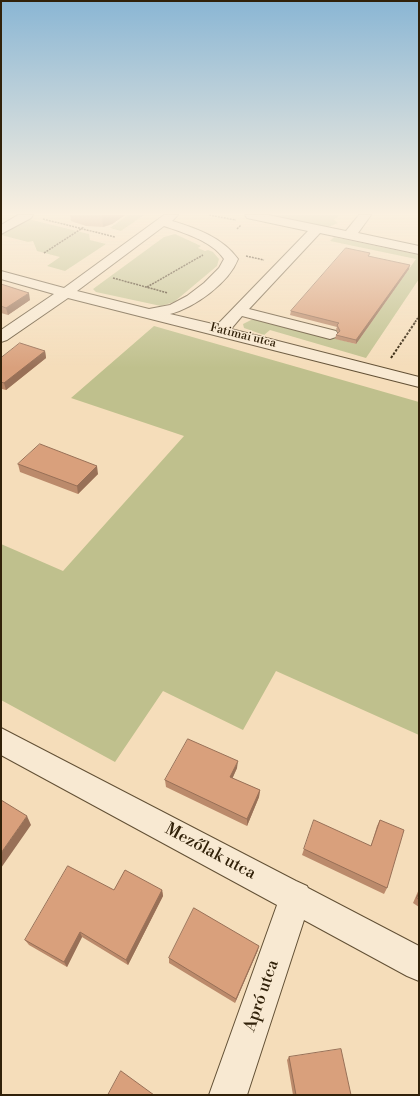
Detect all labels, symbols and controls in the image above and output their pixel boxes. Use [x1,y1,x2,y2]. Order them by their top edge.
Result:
street label: Fatimai utca [209,321,277,351]
street label: Mezőlak utca [161,820,259,884]
street label: Apró utca [240,958,284,1034]

